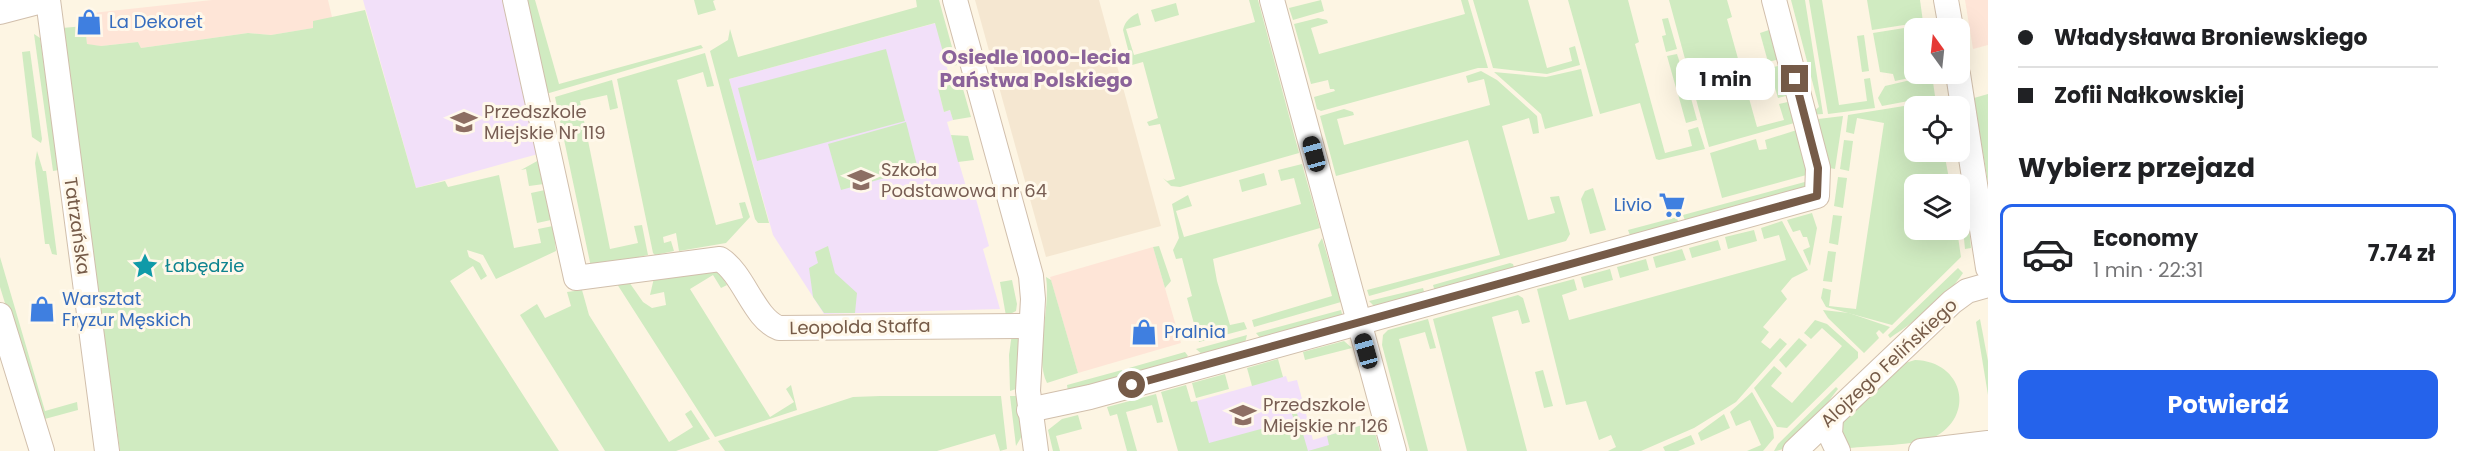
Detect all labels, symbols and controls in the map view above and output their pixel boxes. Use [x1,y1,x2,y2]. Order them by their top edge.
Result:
shop icon: La Dekoret [74,7,104,37]
place label: La Dekoret [109,9,203,34]
north arrow [1904,18,1970,84]
map controls [1904,18,1970,240]
text: Władysława Broniewskiego [2054,22,2368,53]
district label: Osiedle 1000-lecia Państwa Polskiego [939,43,1133,94]
callout: 1 min [1675,58,1774,100]
text: 1 min [1699,65,1752,93]
route end [1781,65,1808,92]
text: Zofii Nałkowskiej [2054,80,2244,111]
button: locate [1904,96,1970,162]
place label: Przedszkole Miejskie Nr 119 [484,99,606,145]
school or university icon: Przedszkole Miejskie Nr 119 [449,107,479,137]
car [1301,134,1327,174]
text: Wybierz przejazd [2018,149,2255,186]
place label: Szkoła Podstawowa nr 64 [881,157,1047,203]
school or university icon: Szkoła Podstawowa nr 64 [846,165,876,195]
button: layers [1904,174,1970,240]
street label: Tatrzańska [58,176,97,276]
supermarket icon: Livio [1657,190,1687,220]
place label: Livio [1614,192,1652,217]
text: Economy [2093,223,2198,254]
icon: car [2021,227,2075,281]
text: 7.74 zł [2368,238,2435,269]
place icon: Łabędzie [130,251,160,281]
place label: Łabędzie [165,253,244,278]
text: 1 min · 22:31 [2093,256,2203,284]
place label: Warsztat Fryzur Męskich [62,286,191,332]
street label: Alojzego Felińskiego [1815,292,1963,433]
shop icon: Warsztat Fryzur Męskich [27,294,57,324]
street label: Leopolda Staffa [789,313,931,340]
shop icon: Pralnia [1129,317,1159,347]
place label: Pralnia [1164,319,1226,344]
car [1352,331,1380,371]
button: Potwierdź [2018,370,2438,439]
route start [1118,371,1145,398]
place label: Przedszkole Miejskie nr 126 [1263,392,1388,438]
school or university icon: Przedszkole Miejskie nr 126 [1228,400,1258,430]

